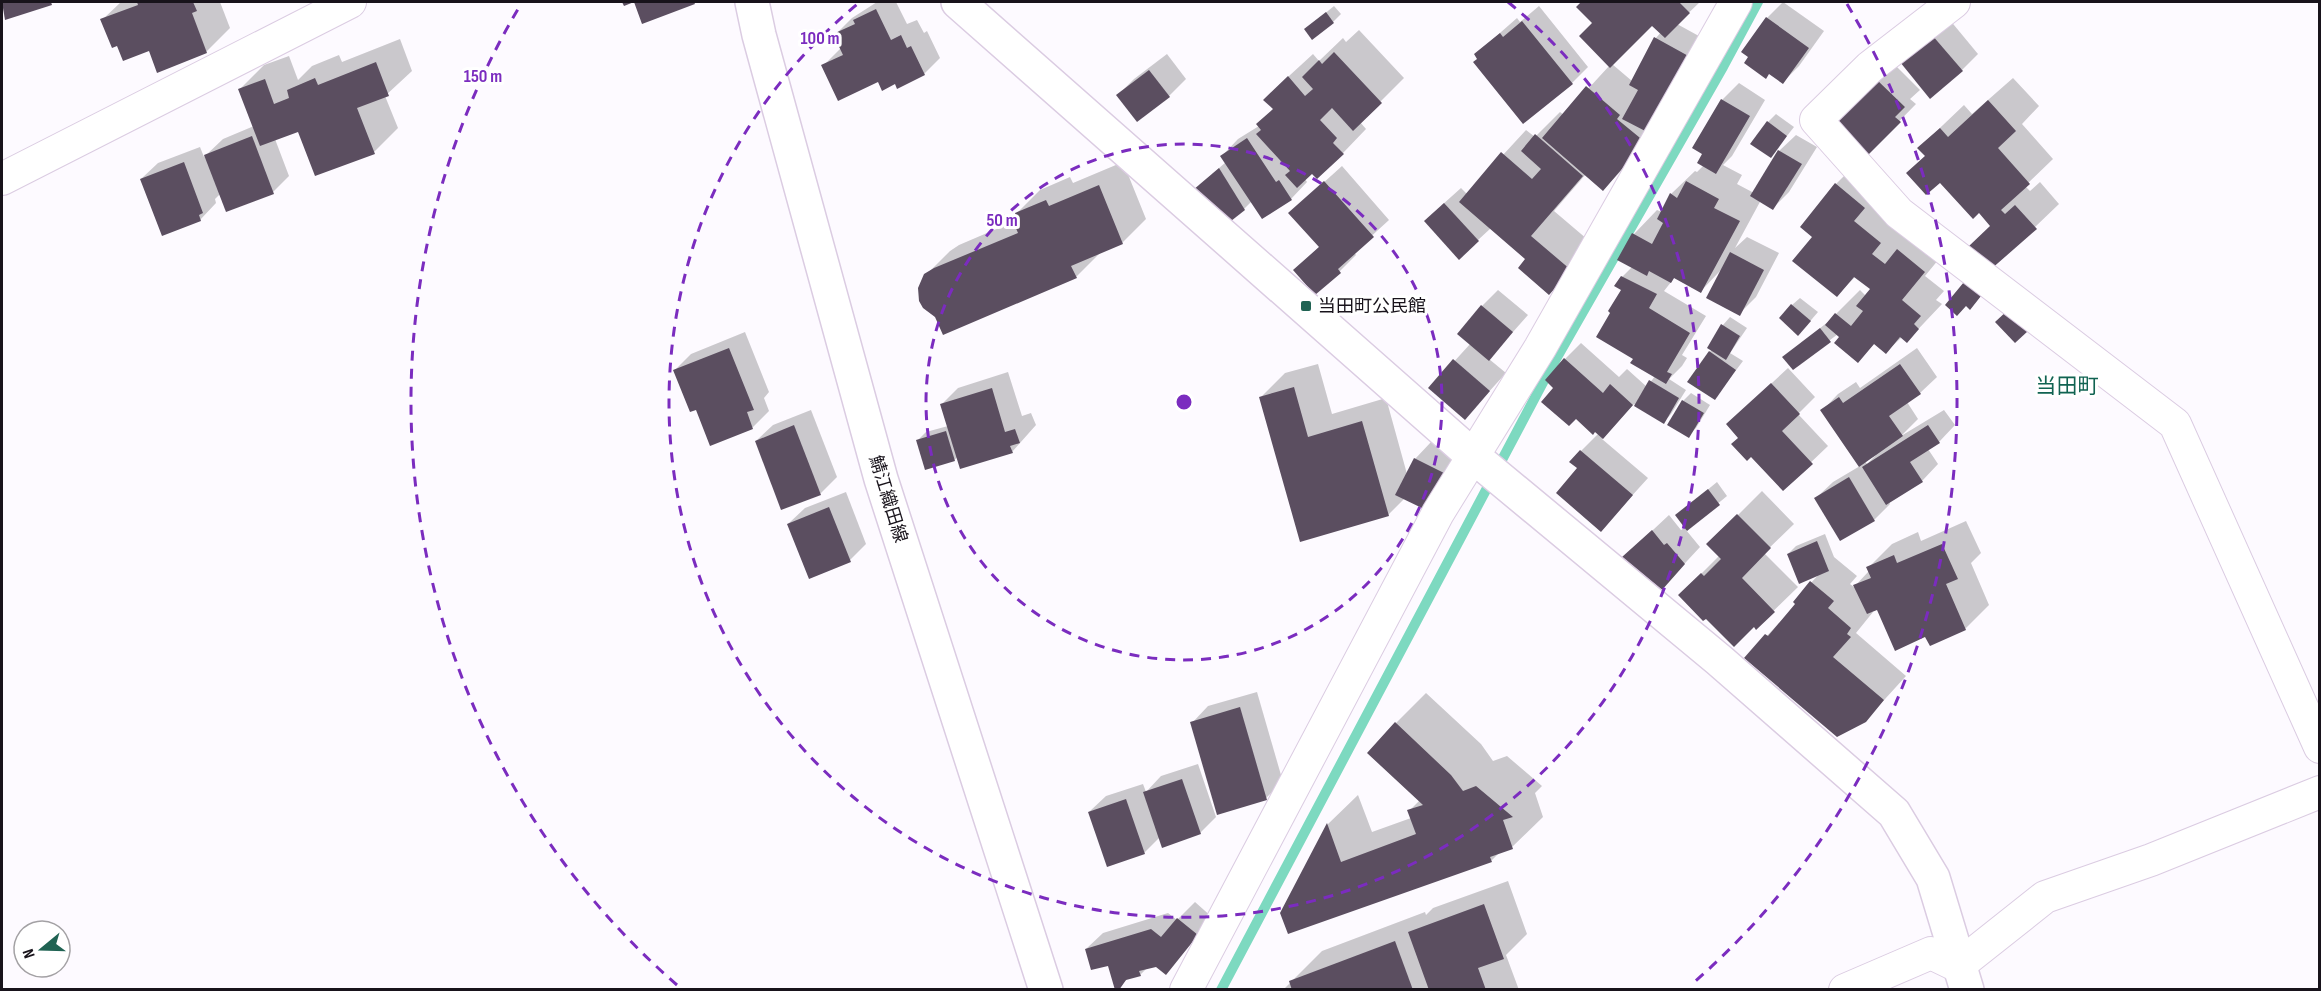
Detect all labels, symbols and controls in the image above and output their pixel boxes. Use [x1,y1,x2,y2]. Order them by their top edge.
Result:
text: 100 m [801,28,840,49]
text: 150 m [464,66,502,87]
text: 50 m [986,210,1018,231]
place label: 当田町公民館 [1318,296,1426,317]
marker: 当田町公民館 [1299,299,1313,313]
district label: 当田町 [2036,374,2099,399]
centre of rings [1174,392,1194,412]
street label: 鯖江織田線 [865,453,911,545]
north arrow [12,919,72,979]
text: N [19,946,40,961]

